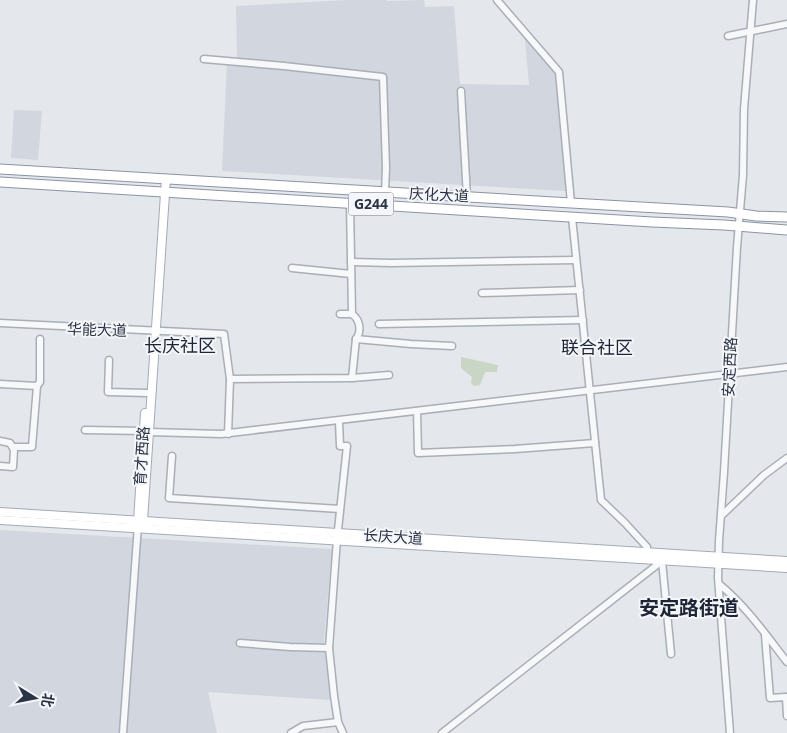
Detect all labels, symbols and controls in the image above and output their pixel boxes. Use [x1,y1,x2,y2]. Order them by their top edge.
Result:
street label: 庆化大道 [409,182,470,206]
road number: G244 [348,192,394,215]
street label: 华能大道 [67,318,127,340]
district label: 长庆社区 [144,333,216,357]
district label: 联合社区 [561,335,633,359]
street label: 安定西路 [717,336,741,397]
street label: 育才西路 [129,425,153,487]
street label: 长庆大道 [362,524,424,548]
district label: 安定路街道 [639,594,739,621]
north arrow [10,673,60,723]
text: 北 [38,692,59,709]

